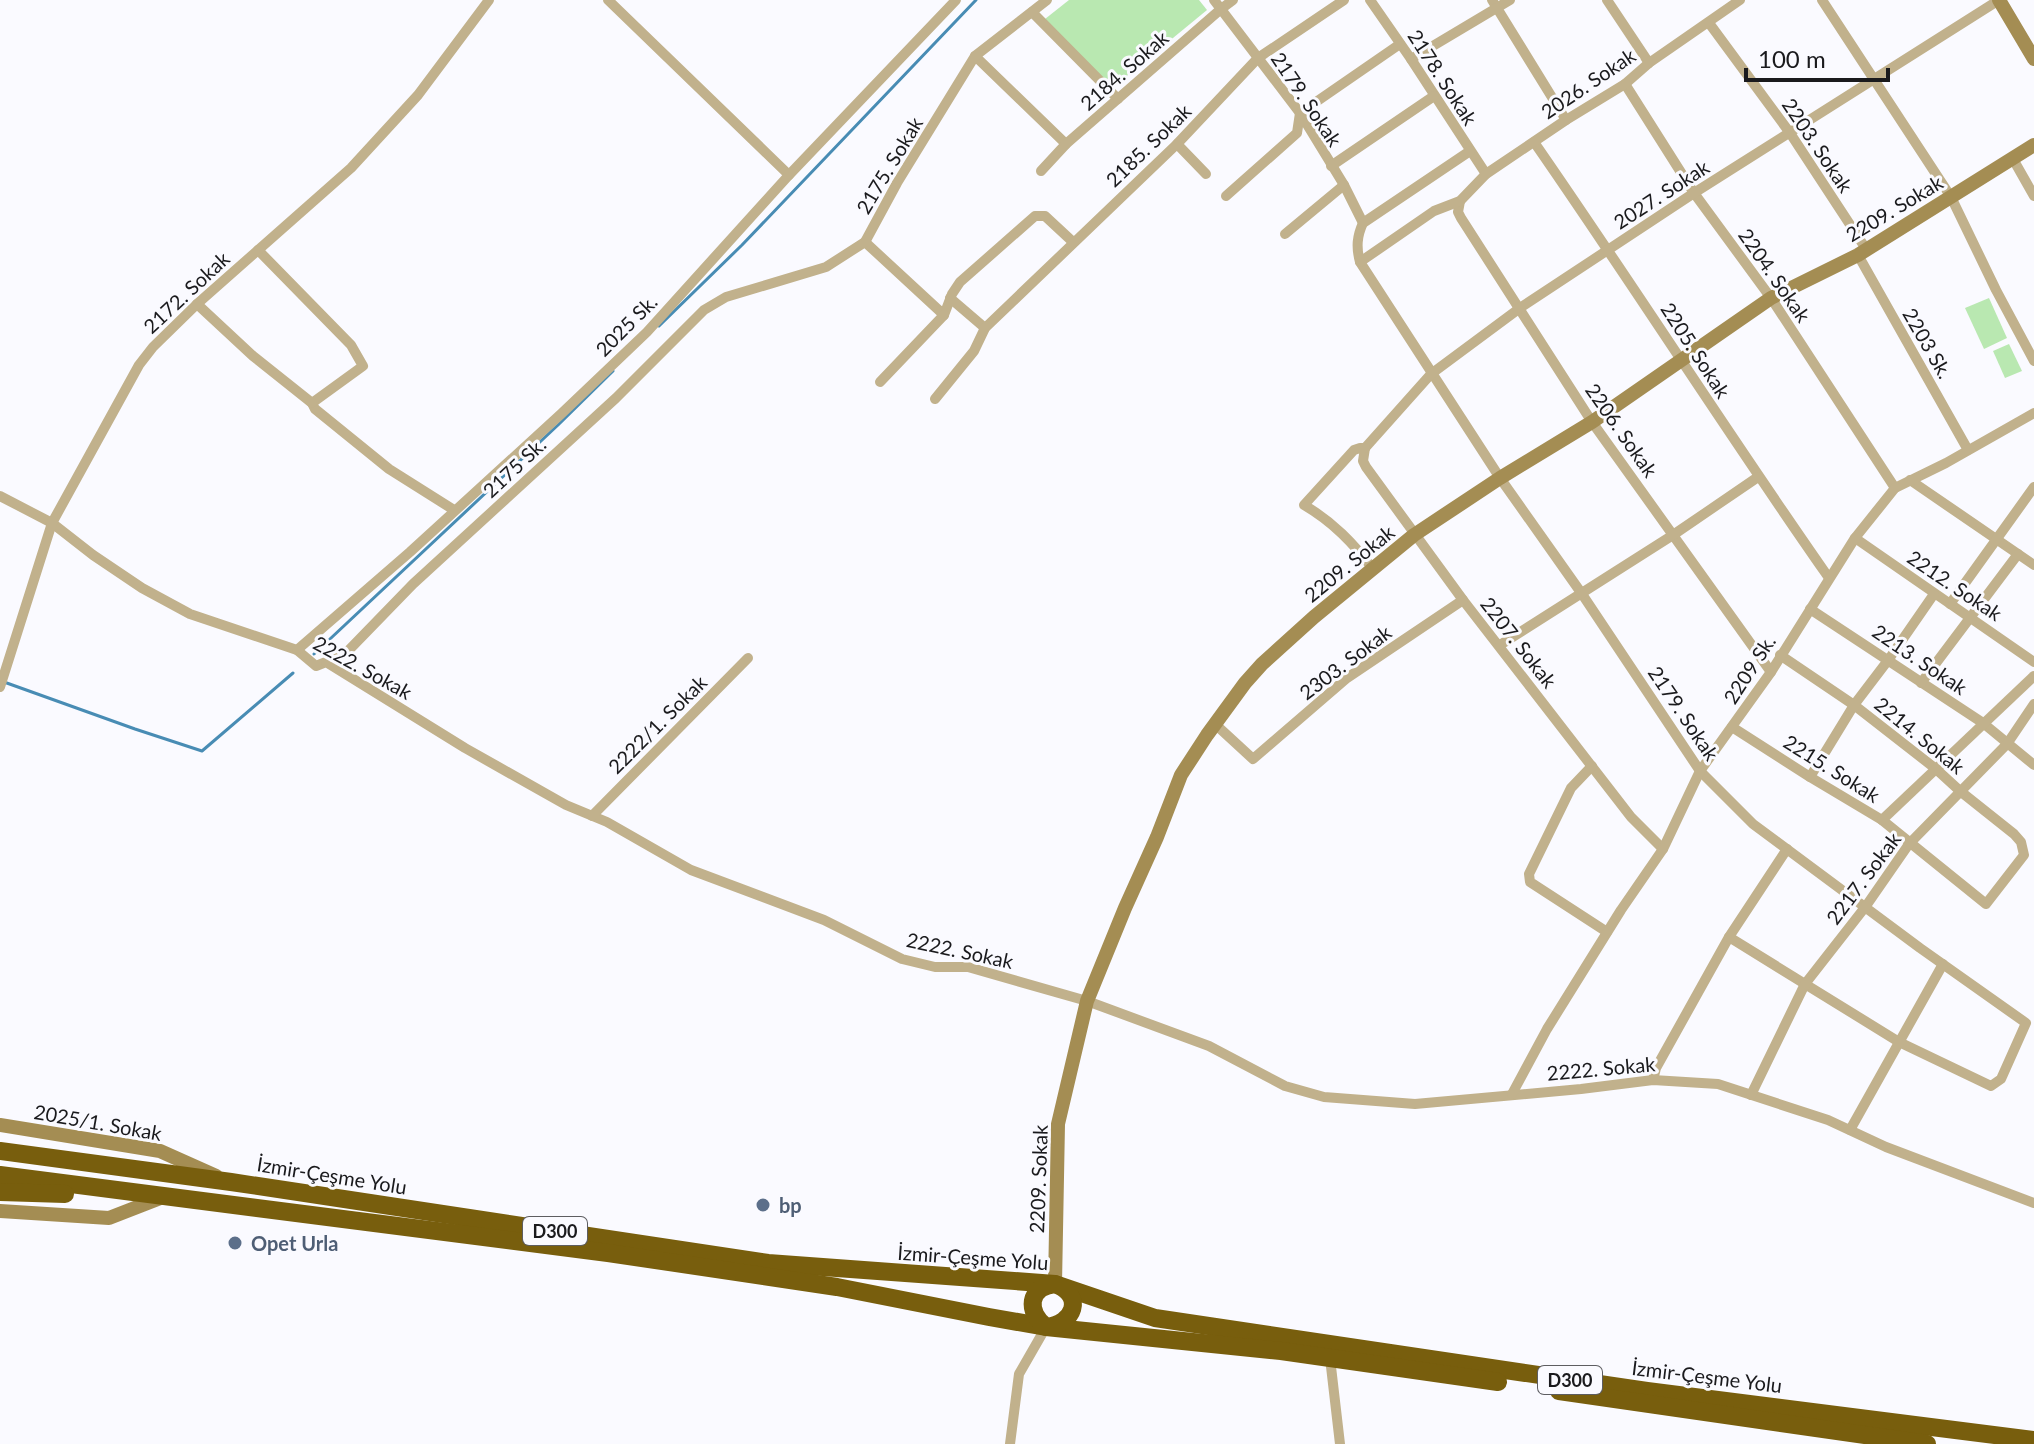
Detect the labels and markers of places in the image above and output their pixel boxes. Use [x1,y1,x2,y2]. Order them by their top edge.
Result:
place label: bp [779,1193,802,1217]
marker: bp [754,1196,772,1214]
place label: Opet Urla [251,1231,338,1255]
marker: Opet Urla [226,1234,244,1252]

